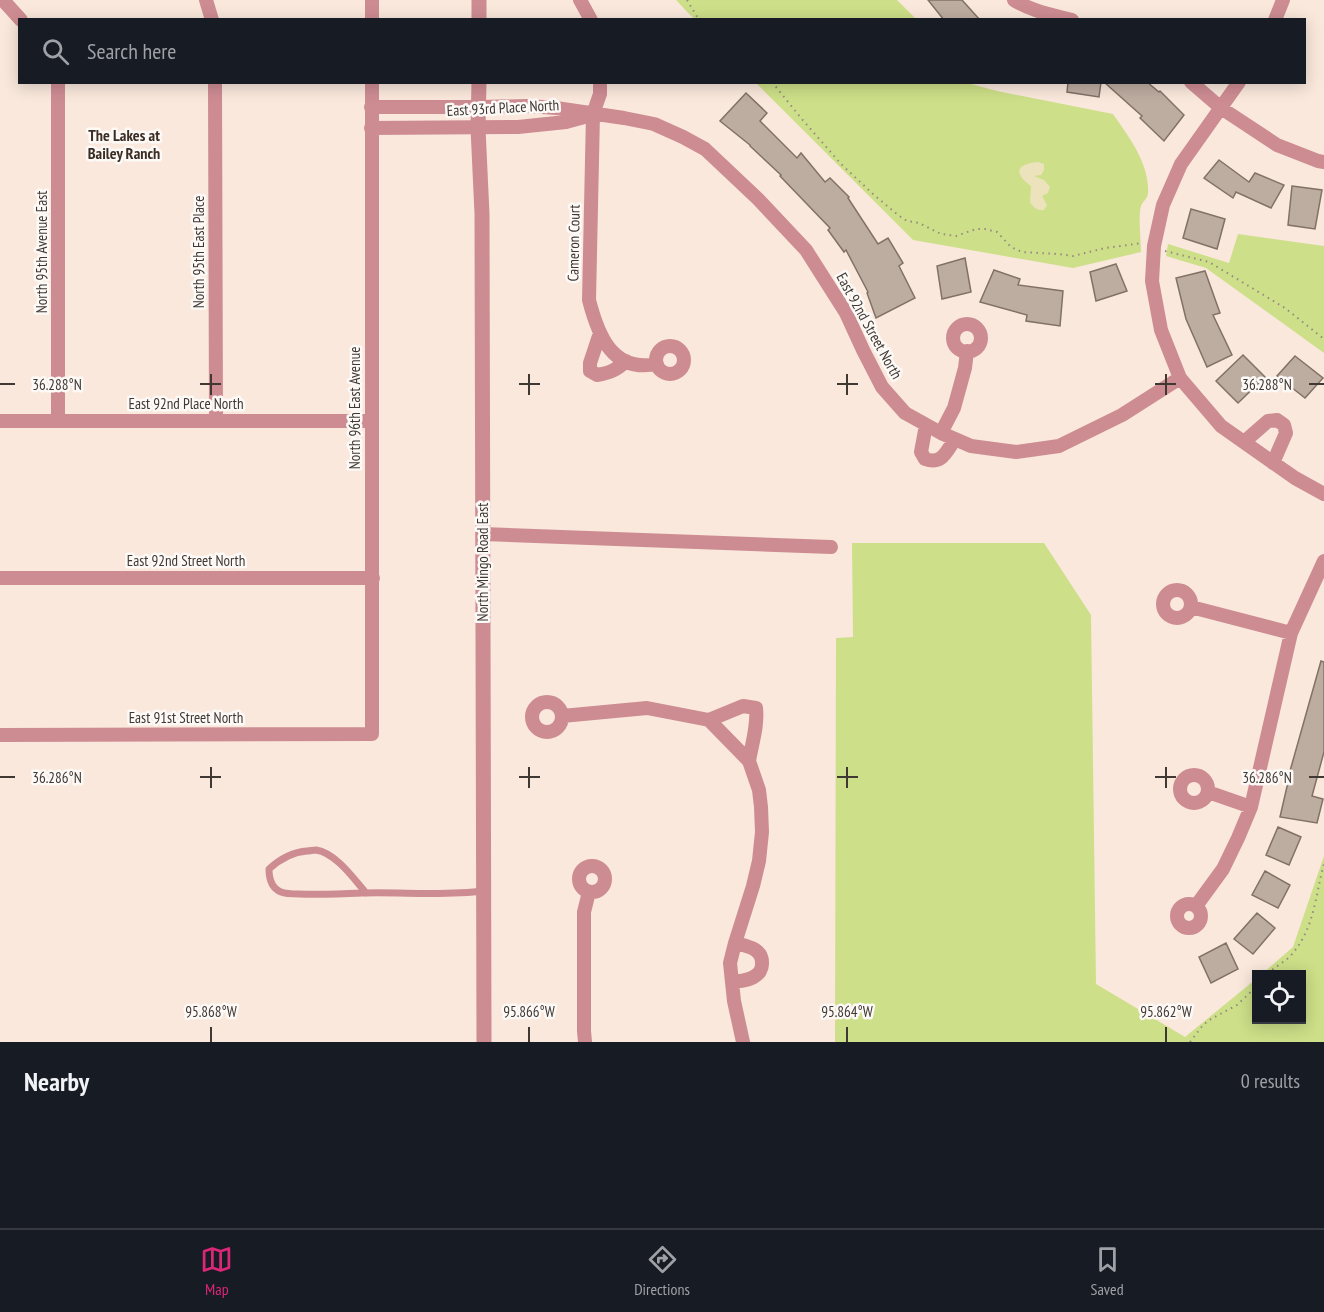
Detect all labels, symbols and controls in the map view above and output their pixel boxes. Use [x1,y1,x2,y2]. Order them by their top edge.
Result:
search box [18,18,1306,84]
icon: search [39,35,72,68]
text: Search here [87,37,176,65]
street label: East 93rd Place North [446,95,560,120]
district label: The Lakes at Bailey Ranch [88,125,160,163]
street label: North 95th Avenue East [32,191,51,313]
street label: North 95th East Place [189,196,208,308]
street label: Cameron Court [563,204,584,282]
street label: East 92nd Street North [832,269,906,382]
street label: North 96th East Avenue [345,347,364,469]
text: 36.288°N [32,375,82,394]
text: 36.288°N [1242,375,1292,394]
street label: East 92nd Place North [128,394,244,413]
street label: North Mingo Road East [473,503,492,621]
street label: East 92nd Street North [127,551,245,570]
street label: East 91st Street North [129,708,243,727]
text: 36.286°N [32,768,82,787]
text: 36.286°N [1242,768,1292,787]
map controls [1252,970,1306,1024]
button: locate [1252,970,1306,1024]
text: 95.868°W [185,1002,237,1021]
text: 95.866°W [503,1002,555,1021]
text: 95.864°W [821,1002,873,1021]
text: 95.862°W [1140,1002,1192,1021]
text: Nearby [24,1065,89,1098]
text: 0 results [1241,1068,1300,1094]
tab: Map [200,1243,233,1299]
tab: Directions [634,1243,690,1299]
tab: Saved [1091,1243,1124,1299]

